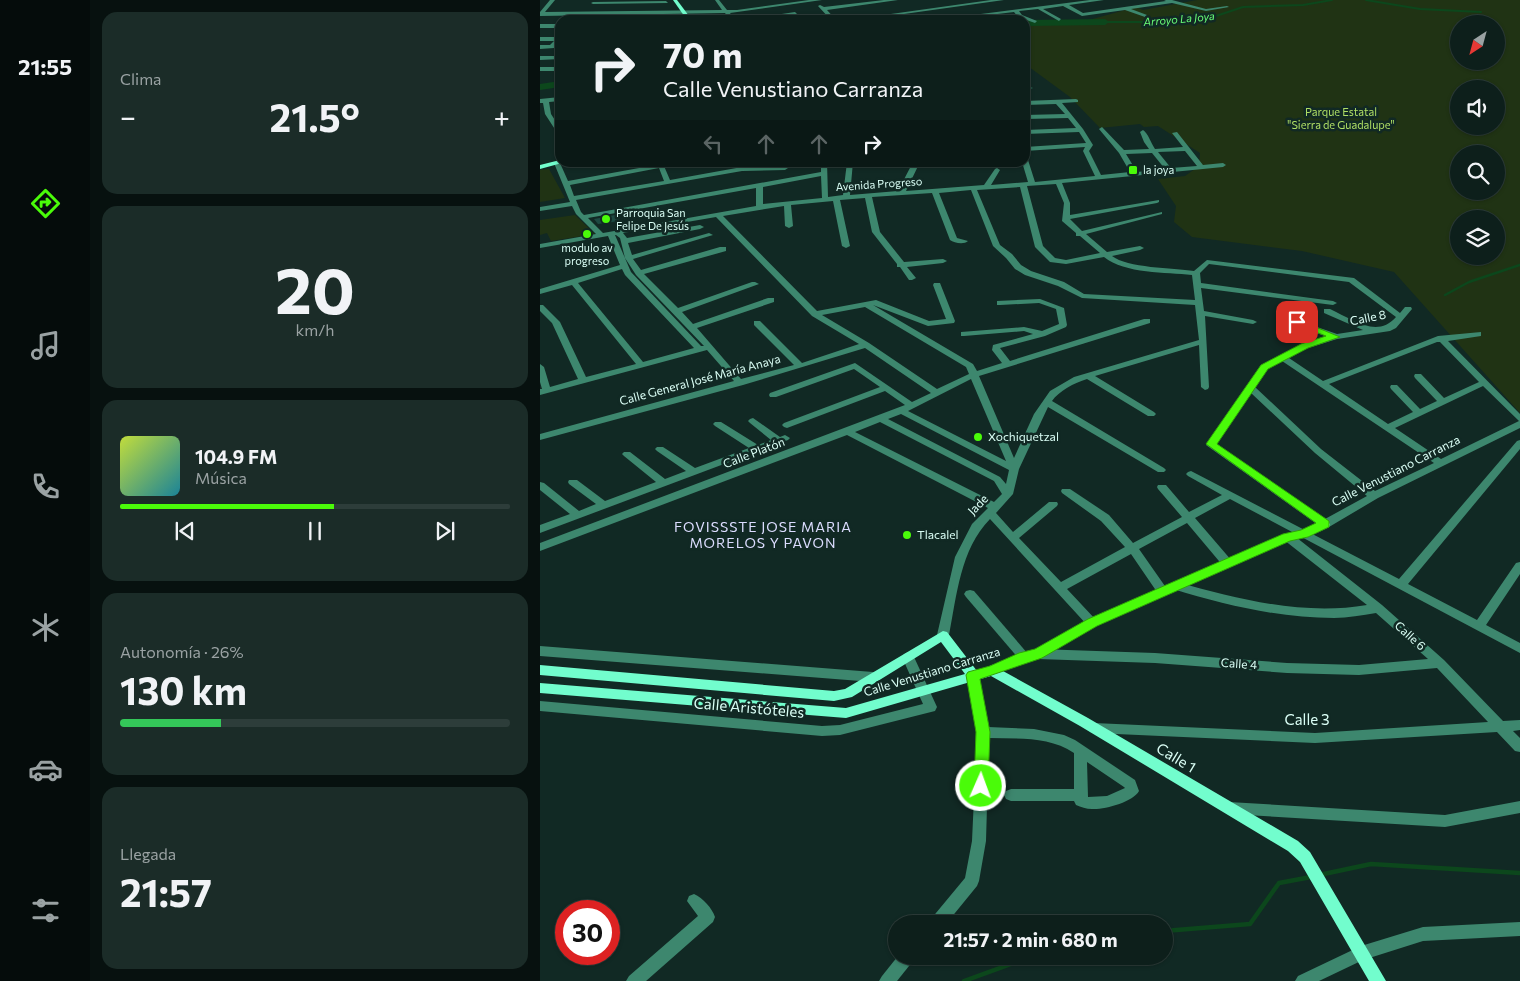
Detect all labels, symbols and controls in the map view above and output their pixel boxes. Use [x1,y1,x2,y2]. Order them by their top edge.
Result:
water label: Arroyo La Joya [1142,9,1215,29]
north arrow [1450,15,1505,70]
map controls [1450,15,1505,265]
text: 70 m [663,32,743,75]
icon: right [580,35,645,100]
text: 21:55 [18,53,72,80]
text: Clima [120,69,161,88]
text: Calle Venustiano Carranza [663,75,923,102]
button: sound [1450,80,1505,135]
text: 21.5° [270,93,360,140]
text: − [120,99,136,133]
text: + [494,99,510,133]
park label: Parque Estatal "Sierra de Guadalupe" [1287,105,1395,131]
icon: left [699,130,727,158]
icon: ahead [752,130,780,158]
icon: ahead [805,130,833,158]
icon: right [858,130,886,158]
button: search [1450,145,1505,200]
place label: la joya [1143,163,1174,176]
marker: la joya [1127,164,1139,176]
street label: Avenida Progreso [835,174,923,193]
icon: directions [28,186,63,221]
place label: Parroquia San Felipe De Jesús [616,206,689,233]
button: layers [1450,210,1505,265]
marker: Parroquia San Felipe De Jesús [600,213,612,225]
marker: modulo av progreso [581,228,593,240]
place label: modulo av progreso [561,241,613,267]
text: 20 [275,248,355,327]
pin [1276,301,1318,343]
street label: Calle 8 [1349,307,1387,327]
icon: arrive [1283,308,1311,336]
text: km/h [296,320,334,339]
icon: music [28,328,63,363]
street label: Calle General José María Anaya [618,351,782,408]
place label: Xochiquetzal [988,429,1059,443]
marker: Xochiquetzal [972,431,984,443]
street label: Calle Venustiano Carranza [1329,432,1462,509]
street label: Calle Platón [721,434,786,470]
text: 104.9 FM [195,445,277,468]
text: Música [195,468,247,487]
icon: phone [28,469,63,504]
street label: Jade [964,491,991,518]
icon: previous [171,517,199,545]
icon: pause [301,517,329,545]
icon: next [431,517,459,545]
district label: FOVISSSTE JOSE MARIA MORELOS Y PAVON [674,518,852,551]
place label: Tlacalel [917,527,959,541]
marker: Tlacalel [901,529,913,541]
icon: climate [28,610,63,645]
street label: Calle 6 [1392,618,1429,653]
text: Autonomía · 26% [120,642,244,661]
street label: Calle Venustiano Carranza [862,644,1002,698]
street label: Calle 4 [1220,655,1258,671]
text: 130 km [120,666,247,713]
street label: Calle Aristóteles [693,693,805,721]
street label: Calle 3 [1284,710,1330,728]
street label: Calle 1 [1153,738,1200,776]
icon: car [28,752,63,787]
position arrow [954,759,1006,811]
text: Llegada [120,844,176,863]
text: 21:57 [120,868,212,915]
icon: filters [28,893,63,928]
speed limit sign: 30 [555,900,620,965]
text: 21:57 · 2 min · 680 m [943,928,1118,951]

